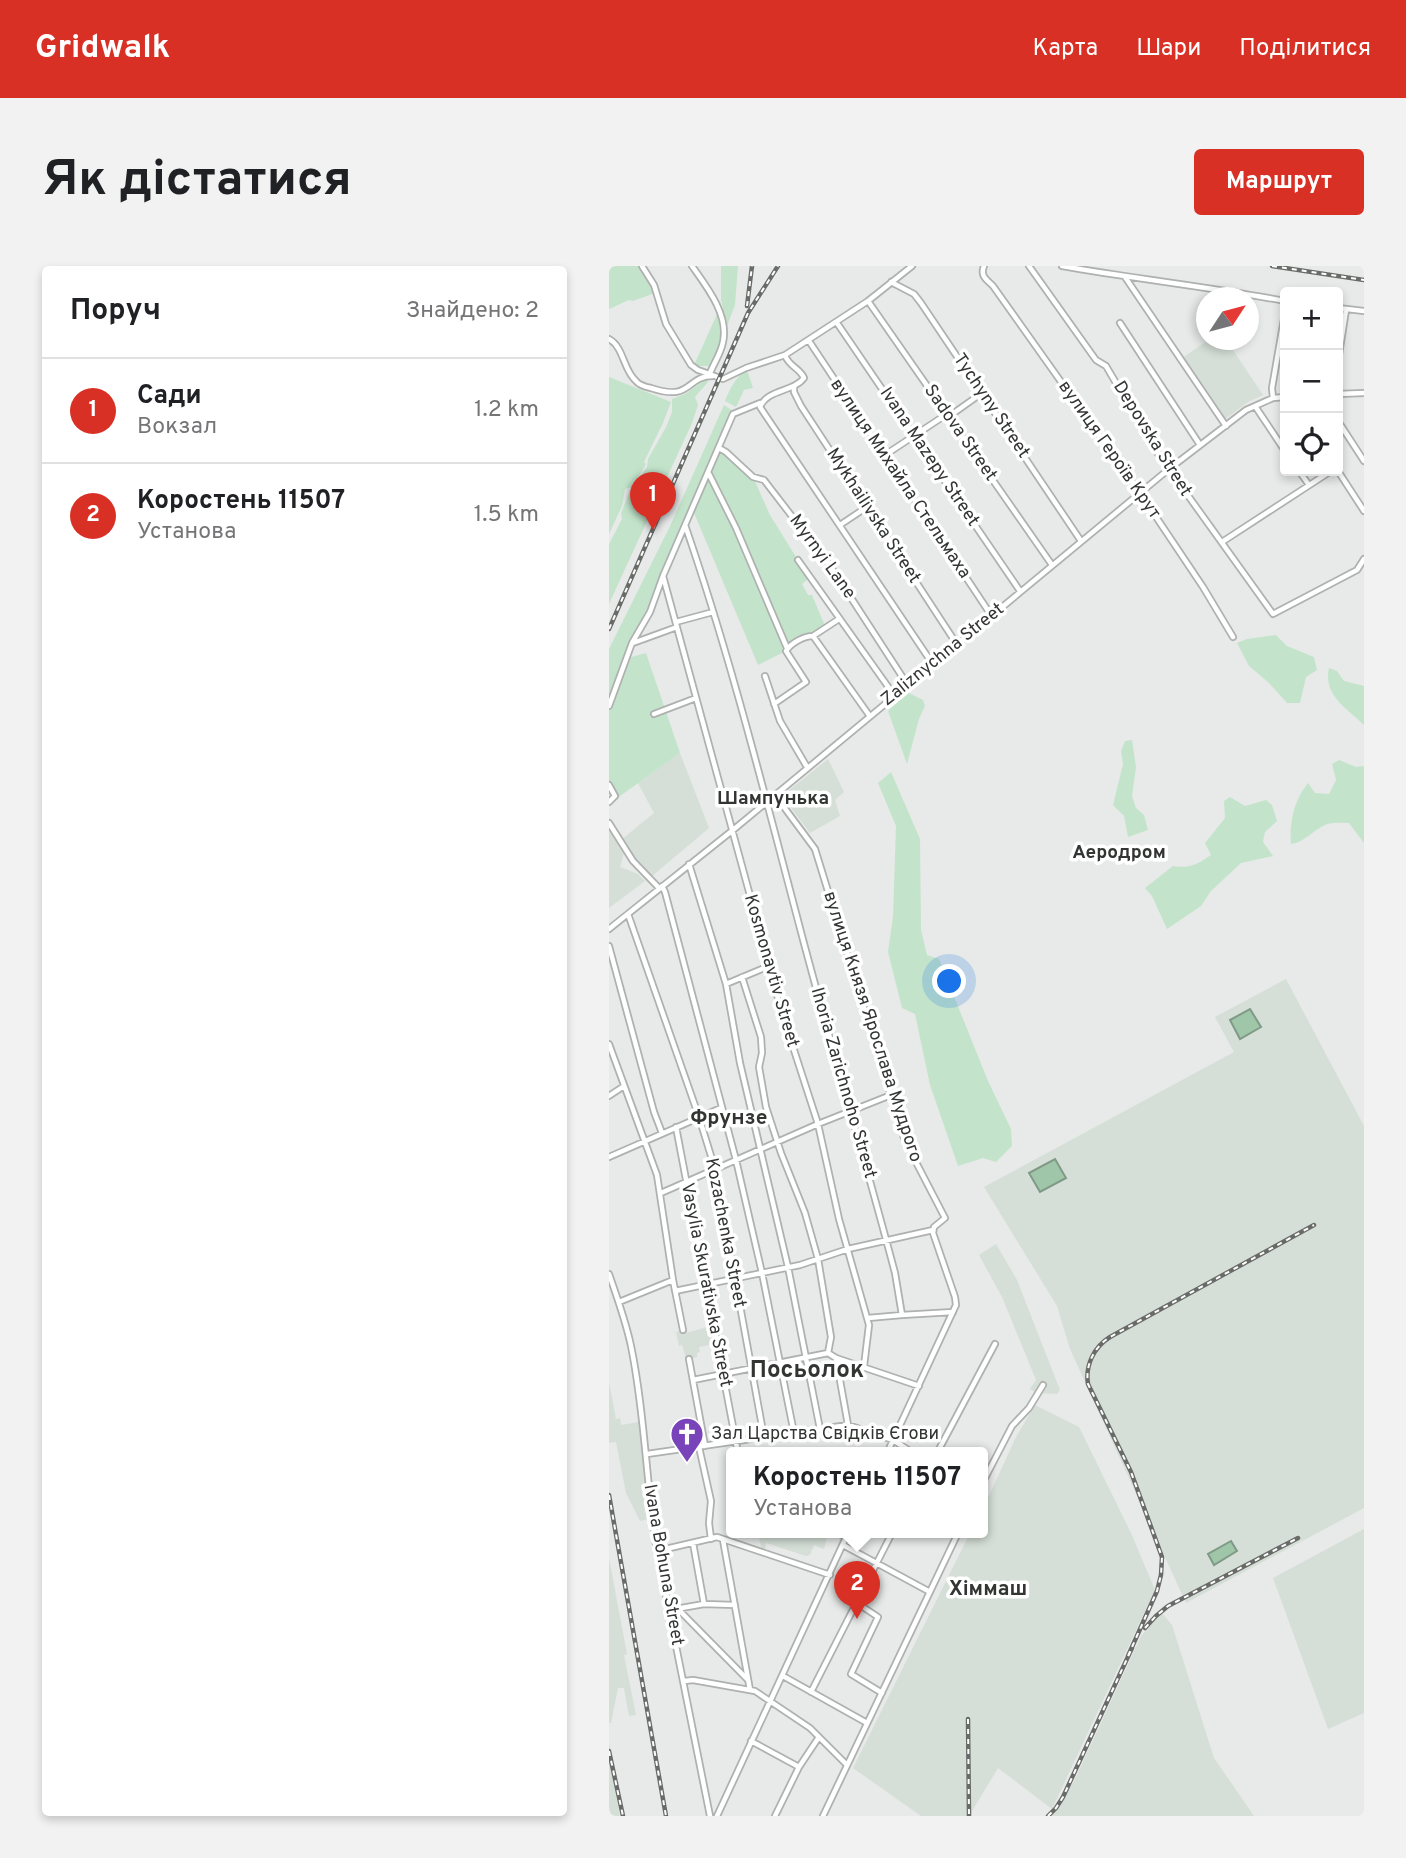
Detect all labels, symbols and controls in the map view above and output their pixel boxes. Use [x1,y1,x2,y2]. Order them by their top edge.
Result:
text: Gridwalk [35,28,170,70]
text: Карта [1033,34,1098,64]
text: Шари [1136,34,1201,64]
text: Поділитися [1239,34,1371,64]
button: Маршрут [1194,149,1364,215]
text: Як дістатися [42,151,352,213]
north arrow [1196,287,1259,350]
map controls [1280,287,1343,476]
button: + [1280,287,1343,350]
text: Поруч [70,293,161,330]
text: Знайдено: 2 [406,297,539,326]
street label: Tychyny Street [948,349,1034,463]
button: − [1280,350,1343,413]
street label: вулиця Михайла Стельмаха [824,375,976,583]
street label: вулиця Героїв Крут [1053,376,1165,524]
street label: Depovska Street [1107,377,1197,501]
text: Сади [137,380,202,413]
street label: Sadova Street [918,380,1002,486]
street label: Ivana Mazepy Street [874,383,984,531]
text: 1 [88,396,98,425]
text: 1.2 km [474,396,539,425]
text: Вокзал [137,413,217,442]
button: locate [1280,413,1343,476]
street label: Mykhailivska Street [821,444,925,588]
pin: 1 [630,472,676,530]
text: Коростень 11507 [137,485,345,518]
text: 2 [86,501,100,530]
text: 1.5 km [474,501,539,530]
street label: Myrnyi Lane [783,510,861,604]
text: Установа [137,518,236,547]
street label: Zaliznychna Street [877,598,1009,712]
district label: Шампунька [717,787,829,811]
district label: Аеродром [1072,841,1166,865]
street label: вулиця Князя Ярослава Мудрого [817,889,927,1165]
street label: Kosmonavtiv Street [738,892,804,1050]
your location [932,964,966,998]
street label: Ihoria Zarichnoho Street [805,985,881,1181]
district label: Фрунзе [691,1105,767,1132]
street label: Kozachenka Street [699,1156,751,1310]
street label: Vasylia Skurativska Street [675,1181,737,1389]
district label: Посьолок [750,1356,864,1386]
church icon: Зал Царства Свідків Єгови [668,1415,706,1464]
place label: Зал Царства Свідків Єгови [711,1423,939,1446]
popup [726,1447,988,1538]
text: Коростень 11507 [753,1462,961,1495]
street label: Ivana Bohuna Street [637,1483,689,1647]
text: Установа [753,1495,852,1524]
pin: 2 [834,1561,880,1619]
district label: Хіммаш [949,1576,1027,1603]

